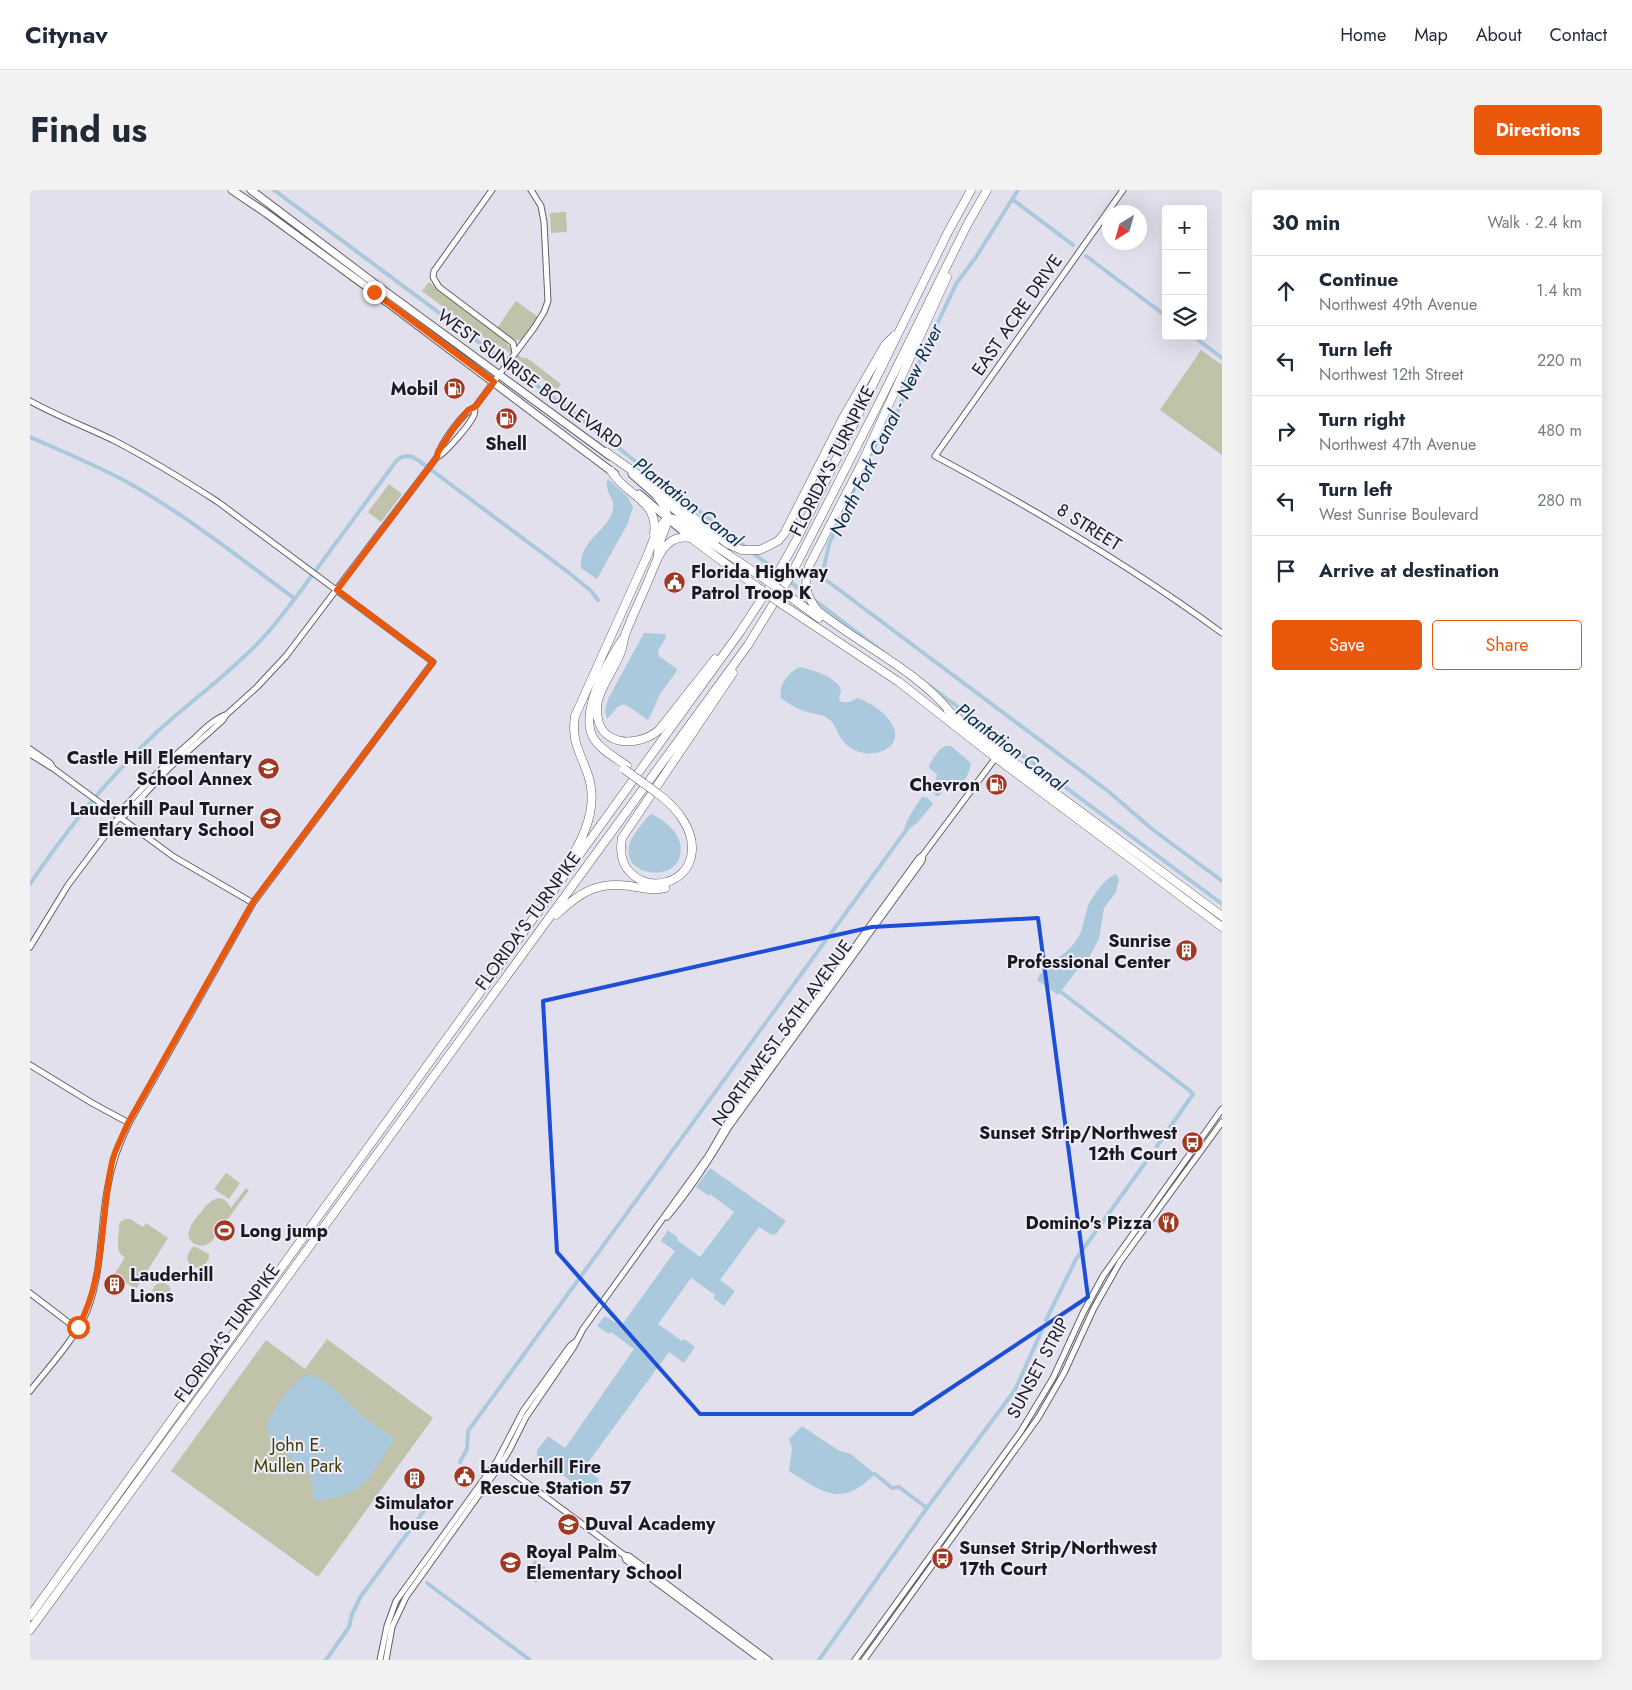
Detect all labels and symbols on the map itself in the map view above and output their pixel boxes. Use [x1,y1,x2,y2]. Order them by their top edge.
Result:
north arrow [1102,205,1147,250]
street label: EAST ACRE DRIVE [965,249,1069,381]
route end [363,281,386,304]
street label: WEST SUNRISE BOULEVARD [432,303,628,455]
water label: North Fork Canal - New River [823,318,950,541]
place label: Mobil [390,376,438,402]
fuel station icon: Mobil [442,377,466,401]
street label: FLORIDA'S TURNPIKE [783,381,881,541]
fuel station icon: Shell [494,407,518,431]
place label: Shell [485,431,527,457]
water label: Plantation Canal [628,451,749,554]
street label: 8 STREET [1052,497,1127,557]
place label: Florida Highway Patrol Troop K [691,559,829,606]
public building icon: Florida Highway Patrol Troop K [663,570,687,594]
water label: Plantation Canal [950,697,1072,798]
place label: Castle Hill Elementary School Annex [67,745,253,792]
school or university icon: Castle Hill Elementary School Annex [256,756,280,780]
place label: Chevron [910,772,980,798]
fuel station icon: Chevron [984,773,1008,797]
place label: Lauderhill Paul Turner Elementary School [70,796,255,843]
school or university icon: Lauderhill Paul Turner Elementary School [258,807,282,831]
street label: FLORIDA'S TURNPIKE [469,846,587,996]
place label: Sunrise Professional Center [1007,928,1172,975]
street label: NORTHWEST 56TH AVENUE [705,934,859,1132]
building icon: Sunrise Professional Center [1175,939,1199,963]
place label: Sunset Strip/Northwest 12th Court [979,1120,1177,1167]
bus stop icon: Sunset Strip/Northwest 12th Court [1181,1131,1205,1155]
place label: Domino's Pizza [1025,1210,1152,1236]
restaurant icon: Domino's Pizza [1156,1211,1180,1235]
place label: Long jump [240,1218,328,1244]
sports icon: Long jump [212,1219,236,1243]
street label: FLORIDA'S TURNPIKE [168,1258,286,1408]
place label: Lauderhill Lions [130,1262,213,1309]
building icon: Lauderhill Lions [102,1273,126,1297]
street label: SUNSET STRIP [1000,1313,1076,1423]
route start [67,1316,90,1339]
park label: John E. Mullen Park [254,1432,342,1479]
place label: Lauderhill Fire Rescue Station 57 [480,1454,631,1501]
public building icon: Lauderhill Fire Rescue Station 57 [452,1465,476,1489]
building icon: Simulator house [402,1466,426,1490]
place label: Simulator house [374,1490,454,1537]
place label: Duval Academy [585,1511,716,1537]
school or university icon: Duval Academy [557,1512,581,1536]
place label: Sunset Strip/Northwest 17th Court [959,1535,1157,1582]
place label: Royal Palm Elementary School [526,1539,682,1586]
bus stop icon: Sunset Strip/Northwest 17th Court [931,1546,955,1570]
school or university icon: Royal Palm Elementary School [498,1550,522,1574]

